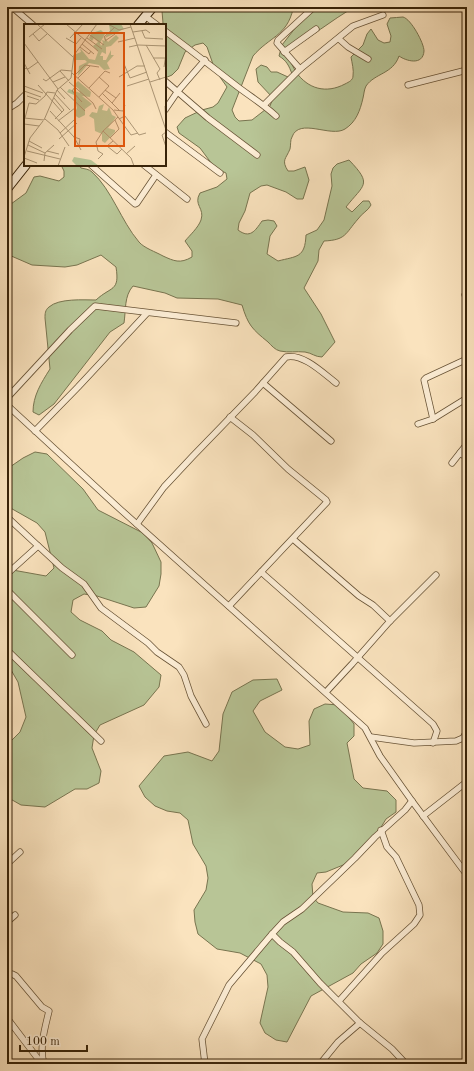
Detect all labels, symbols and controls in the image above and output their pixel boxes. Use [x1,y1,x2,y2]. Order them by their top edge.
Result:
inset map [24,24,166,166]
scale bar [20,1027,87,1053]
text: 100 m [26,1036,60,1048]

